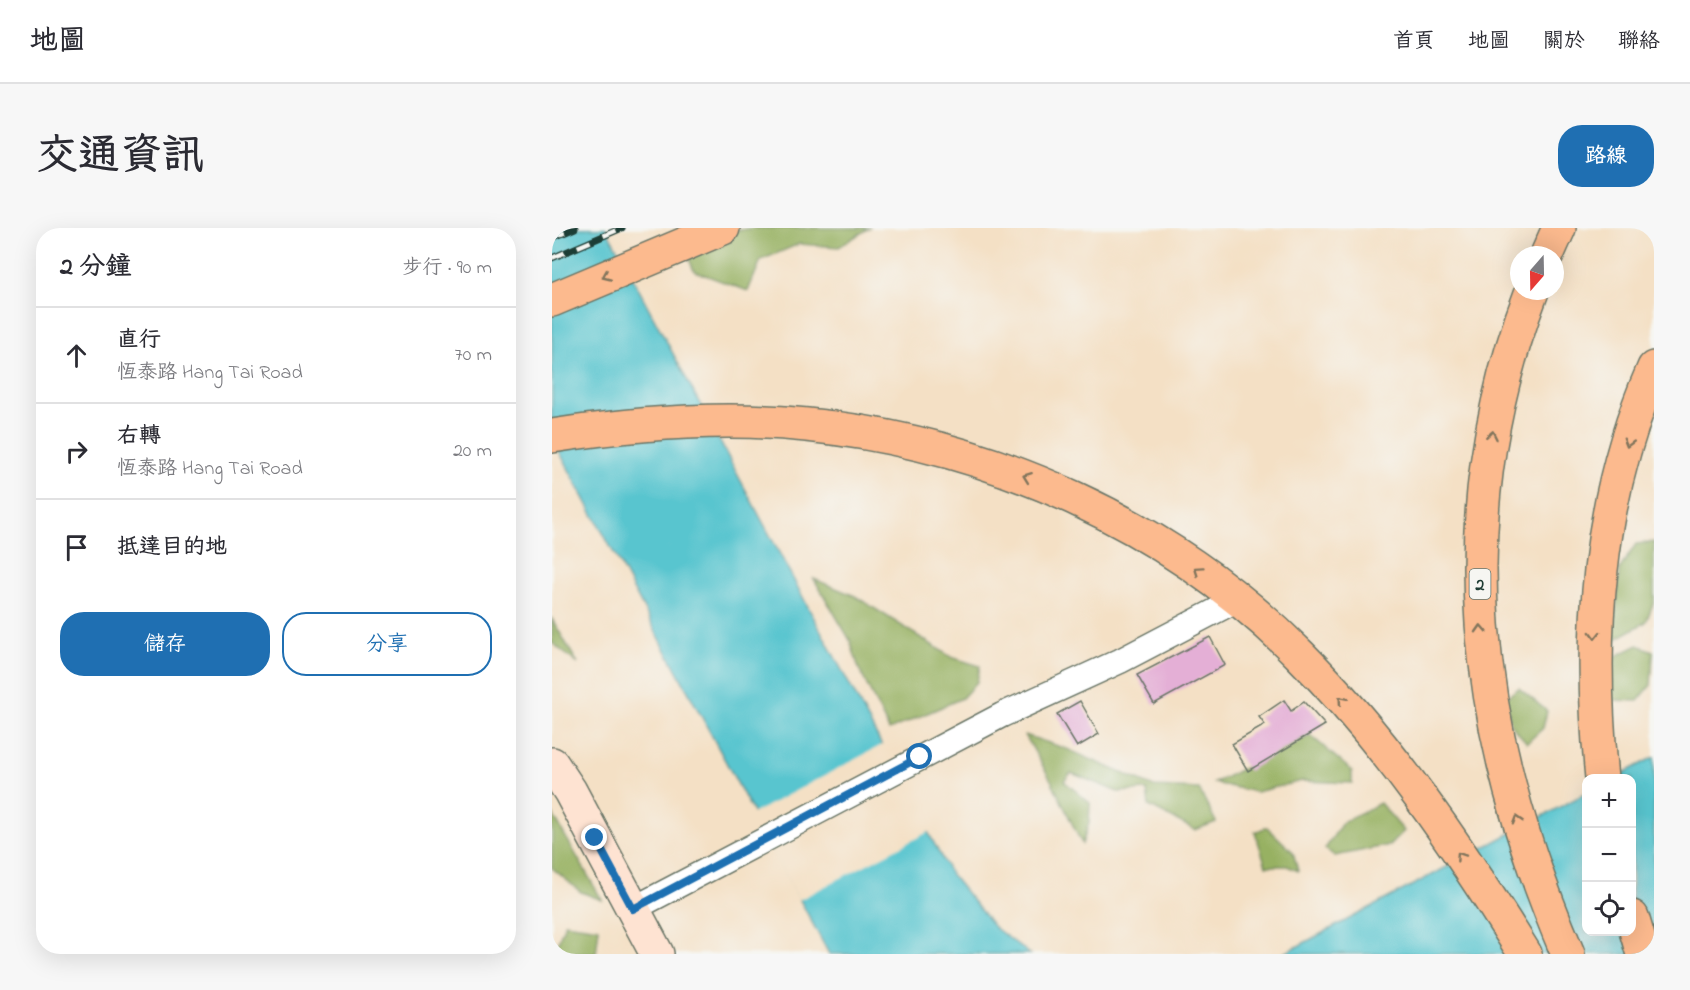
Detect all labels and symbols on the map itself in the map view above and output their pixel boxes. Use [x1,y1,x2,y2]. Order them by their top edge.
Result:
north arrow [1510,246,1564,300]
one-way arrow [601,269,612,281]
one-way arrow [1485,430,1498,440]
one-way arrow [1623,437,1635,448]
one-way arrow [1022,472,1033,485]
one-way arrow [1194,566,1205,577]
road number: 2 [1470,569,1490,599]
one-way arrow [1475,625,1488,634]
one-way arrow [1589,630,1601,639]
one-way arrow [1339,696,1350,707]
route start [906,743,932,769]
one-way arrow [1512,815,1525,826]
route end [581,824,607,850]
one-way arrow [1456,851,1467,862]

